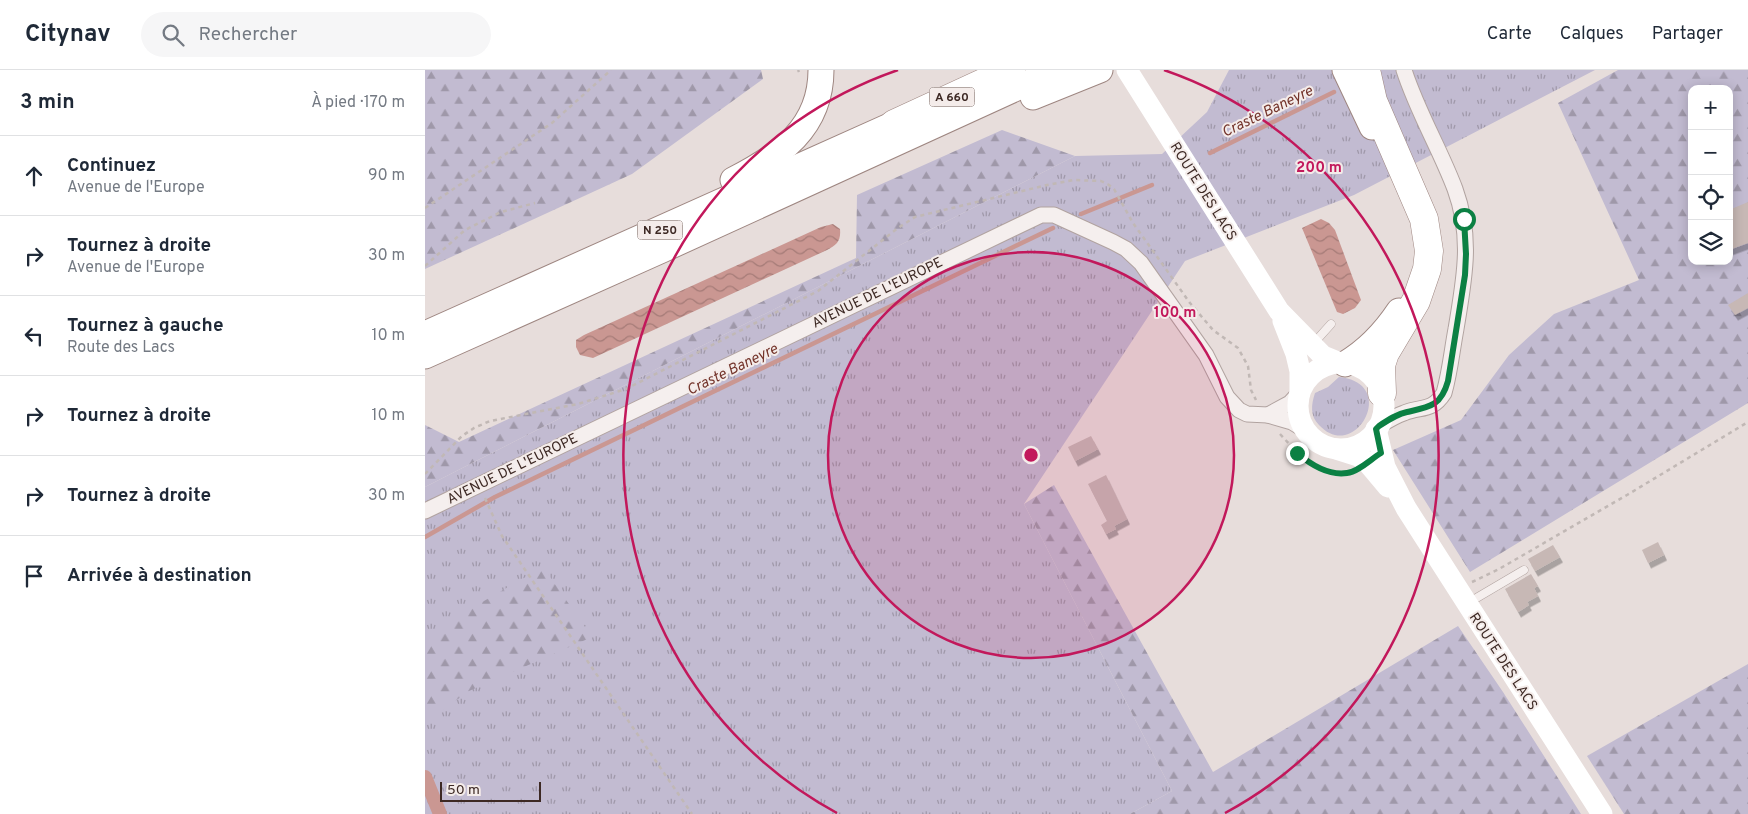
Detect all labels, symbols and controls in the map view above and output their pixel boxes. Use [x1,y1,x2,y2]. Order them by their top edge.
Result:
search box [141,12,491,57]
text: Citynav [25,20,111,50]
icon: search [159,21,187,49]
text: Rechercher [199,23,297,47]
text: Carte [1487,23,1532,46]
text: Calques [1560,23,1624,46]
text: Partager [1652,23,1723,46]
water label: Craste Baneyre [1219,82,1317,143]
map controls [1688,85,1733,265]
button: + [1688,85,1733,130]
road number: A 660 [929,88,975,106]
text: 3 min [20,89,75,116]
text: À pied · 170 m [311,93,405,113]
button: − [1688,130,1733,175]
street label: ROUTE DES LACS [1166,140,1240,244]
text: Continuez [67,154,156,178]
text: 200 m [1296,159,1342,178]
icon: ahead [20,162,48,190]
text: 90 m [368,166,405,186]
button: locate [1688,175,1733,220]
text: Avenue de l'Europe [67,178,205,198]
route start [1453,208,1476,231]
road number: N 250 [637,220,683,240]
button: layers [1688,220,1733,265]
text: Tournez à droite [67,234,211,258]
icon: right [20,242,48,270]
text: 30 m [368,246,405,266]
street label: AVENUE DE L'EUROPE [810,254,946,332]
text: Avenue de l'Europe [67,258,205,278]
text: 100 m [1154,304,1196,323]
text: Tournez à gauche [67,314,224,338]
icon: left [20,322,48,350]
text: 10 m [371,326,405,346]
text: Route des Lacs [67,338,175,358]
water label: Craste Baneyre [684,340,782,401]
icon: right [20,402,48,430]
text: Tournez à droite [67,404,211,428]
text: 10 m [371,406,405,426]
street label: AVENUE DE L'EUROPE [445,430,581,508]
route end [1286,442,1309,465]
centre of rings [1022,446,1040,464]
icon: right [20,482,48,510]
text: Tournez à droite [67,484,211,508]
text: 30 m [368,486,405,506]
icon: arrive [20,562,48,590]
text: Arrivée à destination [67,564,252,588]
street label: ROUTE DES LACS [1465,610,1541,714]
scale bar [440,779,541,802]
text: 50 m [447,782,480,799]

